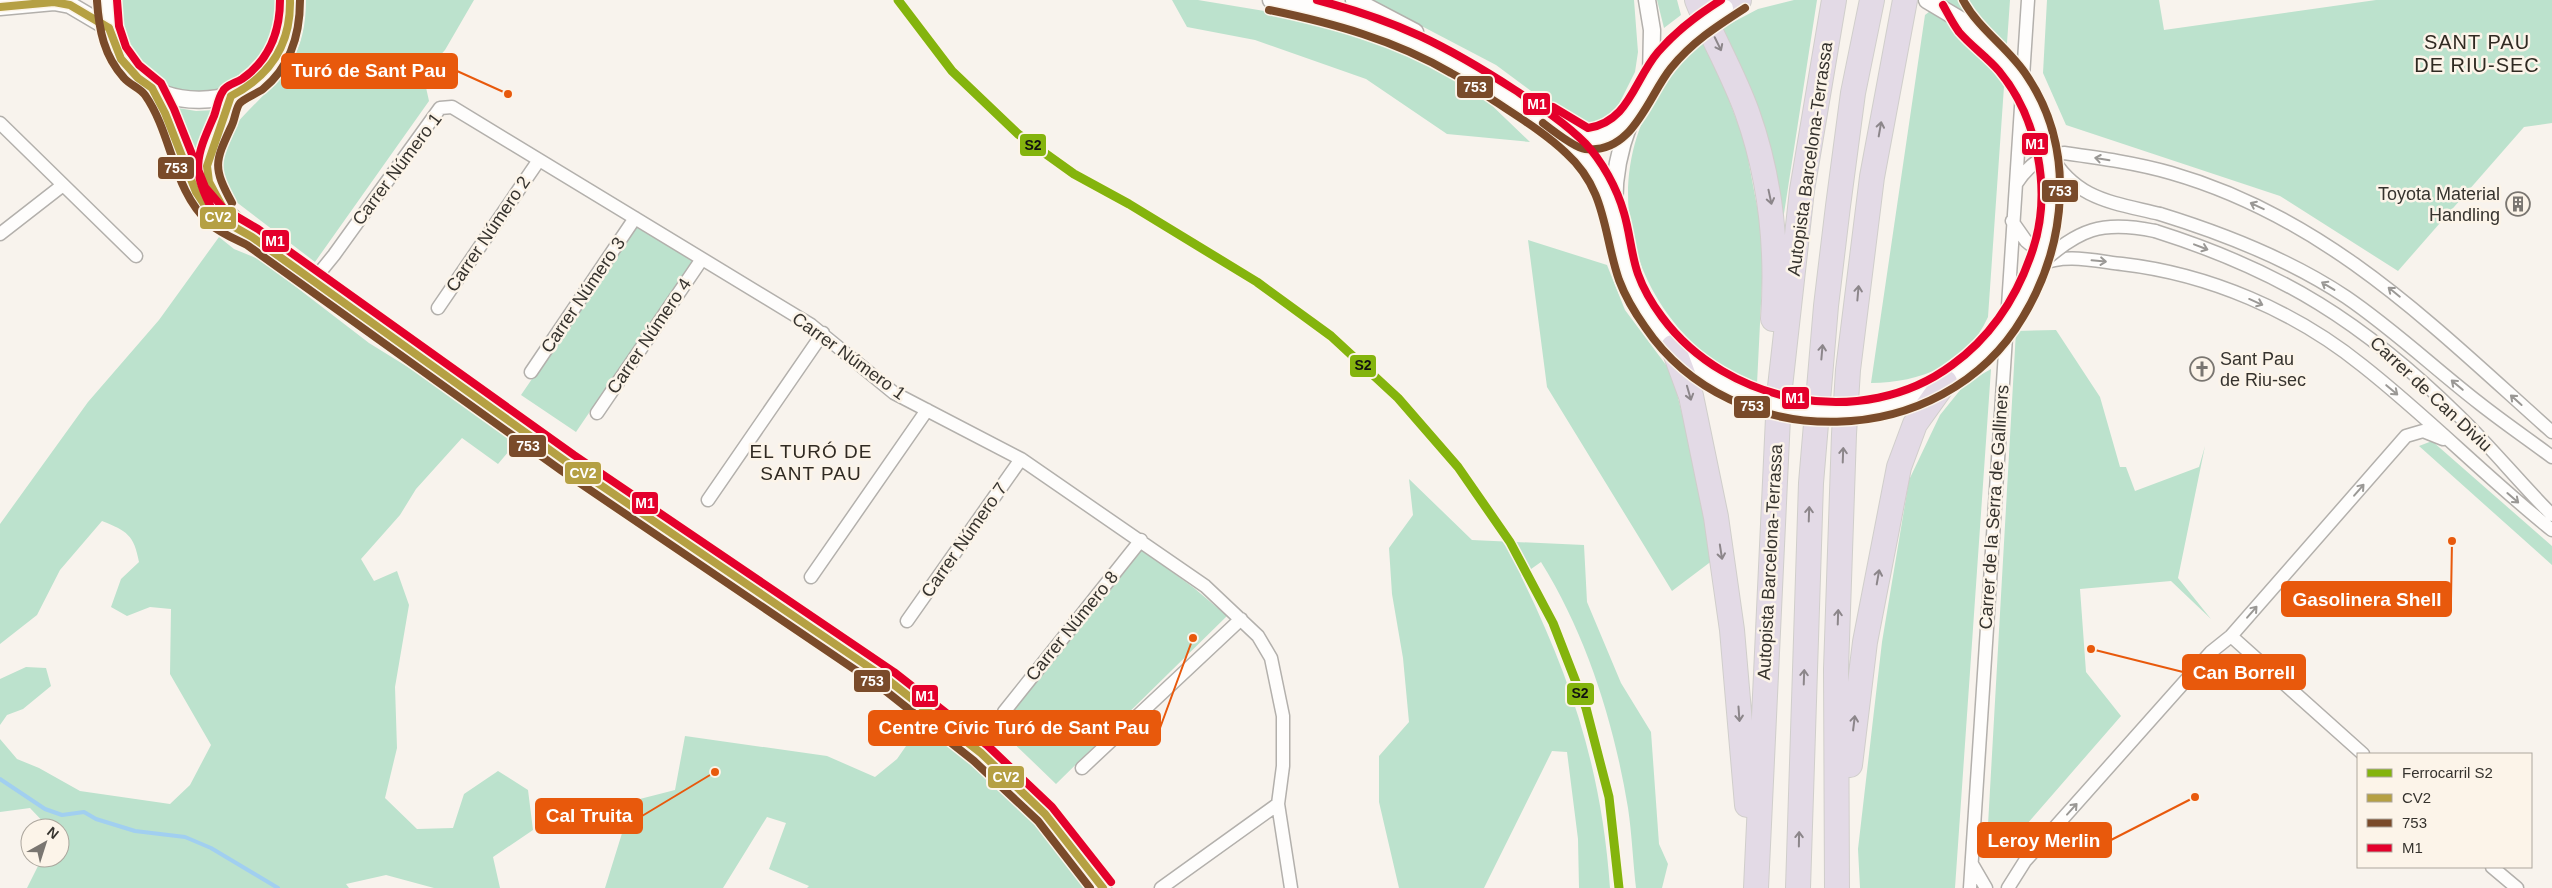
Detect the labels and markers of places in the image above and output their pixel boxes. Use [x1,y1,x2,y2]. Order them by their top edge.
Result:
callout: Turó de Sant Pau [282,54,457,88]
place label: Toyota Material Handling [2378,184,2500,225]
building icon: Toyota Material Handling [2505,191,2531,217]
place label: Sant Pau de Riu-sec [2220,349,2306,390]
church icon: Sant Pau de Riu-sec [2189,356,2215,382]
callout: Gasolinera Shell [2282,582,2451,616]
callout: Can Borrell [2183,655,2305,689]
callout: Centre Cívic Turó de Sant Pau [869,711,1160,745]
callout: Cal Truita [536,799,642,833]
callout: Leroy Merlin [1978,823,2111,857]

